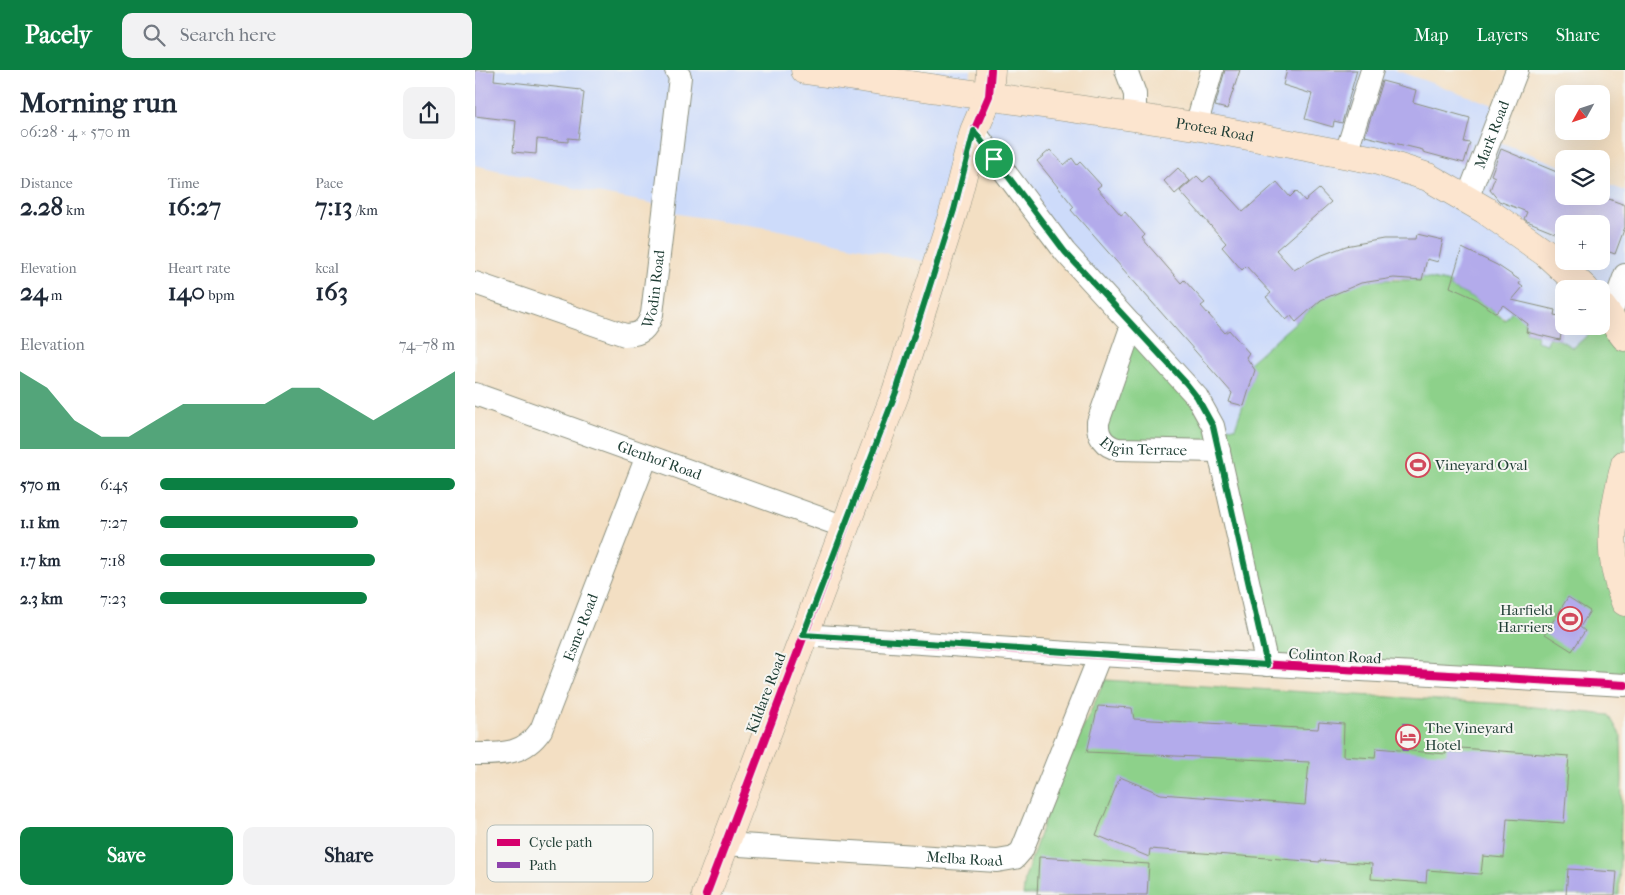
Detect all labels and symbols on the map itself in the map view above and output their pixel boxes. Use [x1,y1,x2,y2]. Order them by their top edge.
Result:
north arrow [1555,85,1610,140]
street label: Mark Road [1471,97,1514,171]
street label: Protea Road [1174,114,1256,146]
pin [973,138,1015,180]
street label: Wodin Road [638,248,669,332]
street label: Elgin Terrace [1096,433,1188,459]
street label: Glenhof Road [615,437,705,484]
sports icon: Vineyard Oval [1405,452,1431,478]
place label: Vineyard Oval [1434,456,1528,474]
street label: Esme Road [559,590,602,664]
place label: Harfield Harriers [1498,601,1554,636]
sports icon: Harfield Harriers [1557,606,1583,632]
street label: Colinton Road [1288,645,1383,667]
street label: Kildare Road [742,649,790,736]
place label: The Vineyard Hotel [1425,719,1514,754]
hotel icon: The Vineyard Hotel [1395,724,1421,750]
legend [487,825,653,882]
text: Cycle path [529,834,593,851]
street label: Melba Road [926,848,1005,870]
text: Path [529,857,557,874]

